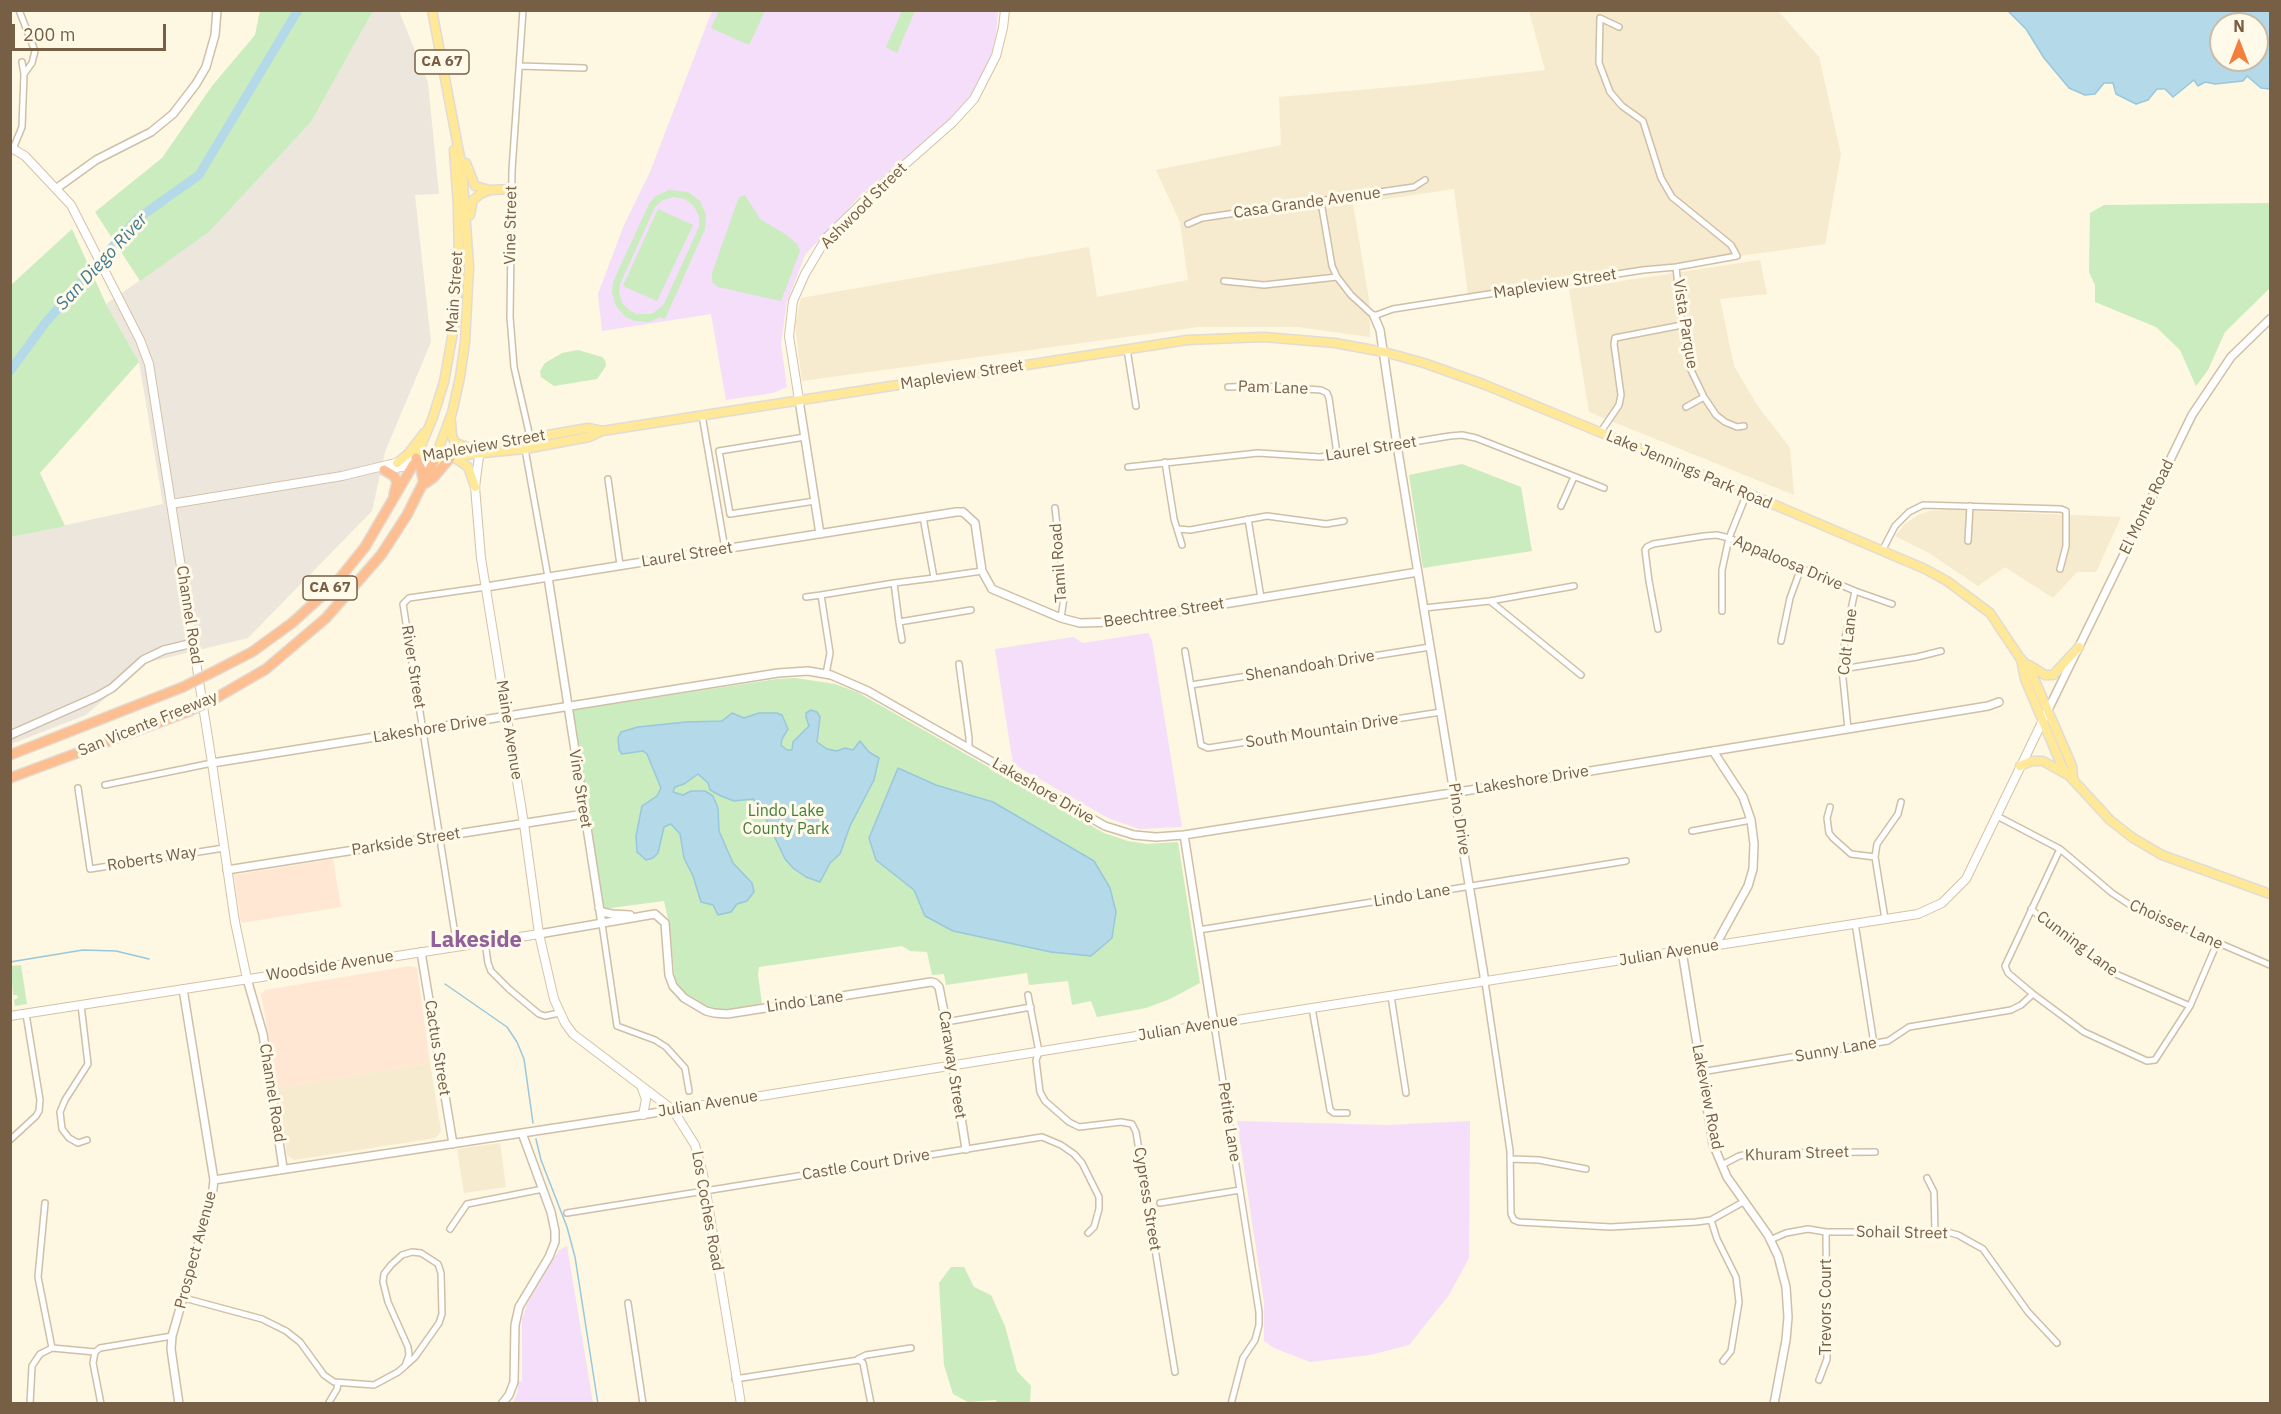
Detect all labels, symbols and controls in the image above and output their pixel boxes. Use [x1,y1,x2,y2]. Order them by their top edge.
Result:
scale bar [15,12,170,50]
north arrow [2209,12,2269,72]
text: N [2233,16,2245,36]
text: 200 m [23,23,75,46]
road number: CA 67 [415,50,469,74]
street label: Ashwood Street [817,159,911,253]
street label: Casa Grande Avenue [1232,183,1382,223]
street label: Vine Street [501,185,521,265]
water label: San Diego River [52,209,152,315]
street label: Main Street [443,250,467,334]
street label: Mapleview Street [1492,265,1618,303]
street label: Vista Parque [1668,278,1702,370]
street label: Mapleview Street [899,356,1025,394]
street label: Pam Lane [1238,377,1308,399]
street label: Mapleview Street [421,426,547,466]
street label: Lake Jennings Park Road [1603,426,1775,514]
street label: Laurel Street [1324,432,1418,466]
street label: El Monte Road [2116,456,2178,558]
street label: Tamil Road [1047,523,1071,603]
street label: Appaloosa Drive [1730,531,1846,595]
street label: Laurel Street [640,538,734,572]
street label: Channel Road [172,564,206,666]
road number: CA 67 [303,576,357,600]
street label: Beechtree Street [1102,594,1226,632]
street label: Colt Lane [1834,608,1862,676]
street label: River Street [397,624,429,710]
street label: Shenandoah Drive [1244,646,1376,686]
street label: Maine Avenue [492,679,526,781]
street label: San Vicente Freeway [75,687,221,761]
street label: South Mountain Drive [1244,709,1400,753]
street label: Lakeshore Drive [372,711,488,747]
street label: Vine Street [564,748,596,830]
street label: Lakeshore Drive [988,754,1098,828]
street label: Lakeshore Drive [1474,762,1590,798]
street label: Pino Drive [1444,782,1474,856]
park label: Lindo Lake County Park [743,801,829,839]
street label: Parkside Street [350,824,462,860]
street label: Roberts Way [106,842,198,876]
street label: Lindo Lane [1372,880,1452,912]
street label: Choisser Lane [2126,896,2226,954]
street label: Cunning Lane [2033,907,2121,981]
district label: Lakeside [430,928,522,954]
street label: Julian Avenue [1618,936,1720,970]
street label: Woodside Avenue [265,946,395,986]
street label: Lindo Lane [765,987,845,1017]
street label: Cactus Street [420,999,454,1097]
street label: Caraway Street [934,1010,970,1120]
street label: Julian Avenue [1137,1011,1239,1045]
street label: Sunny Lane [1794,1033,1878,1067]
street label: Channel Road [255,1042,289,1144]
street label: Lakeview Road [1687,1043,1727,1151]
street label: Petite Lane [1213,1081,1245,1163]
street label: Julian Avenue [657,1087,759,1121]
street label: Khuram Street [1745,1143,1849,1165]
street label: Castle Court Drive [801,1145,931,1185]
street label: Cypress Street [1129,1146,1165,1252]
street label: Los Coches Road [687,1149,727,1273]
street label: Prospect Avenue [171,1189,221,1311]
street label: Sohail Street [1856,1223,1948,1243]
street label: Trevors Court [1816,1259,1836,1355]

